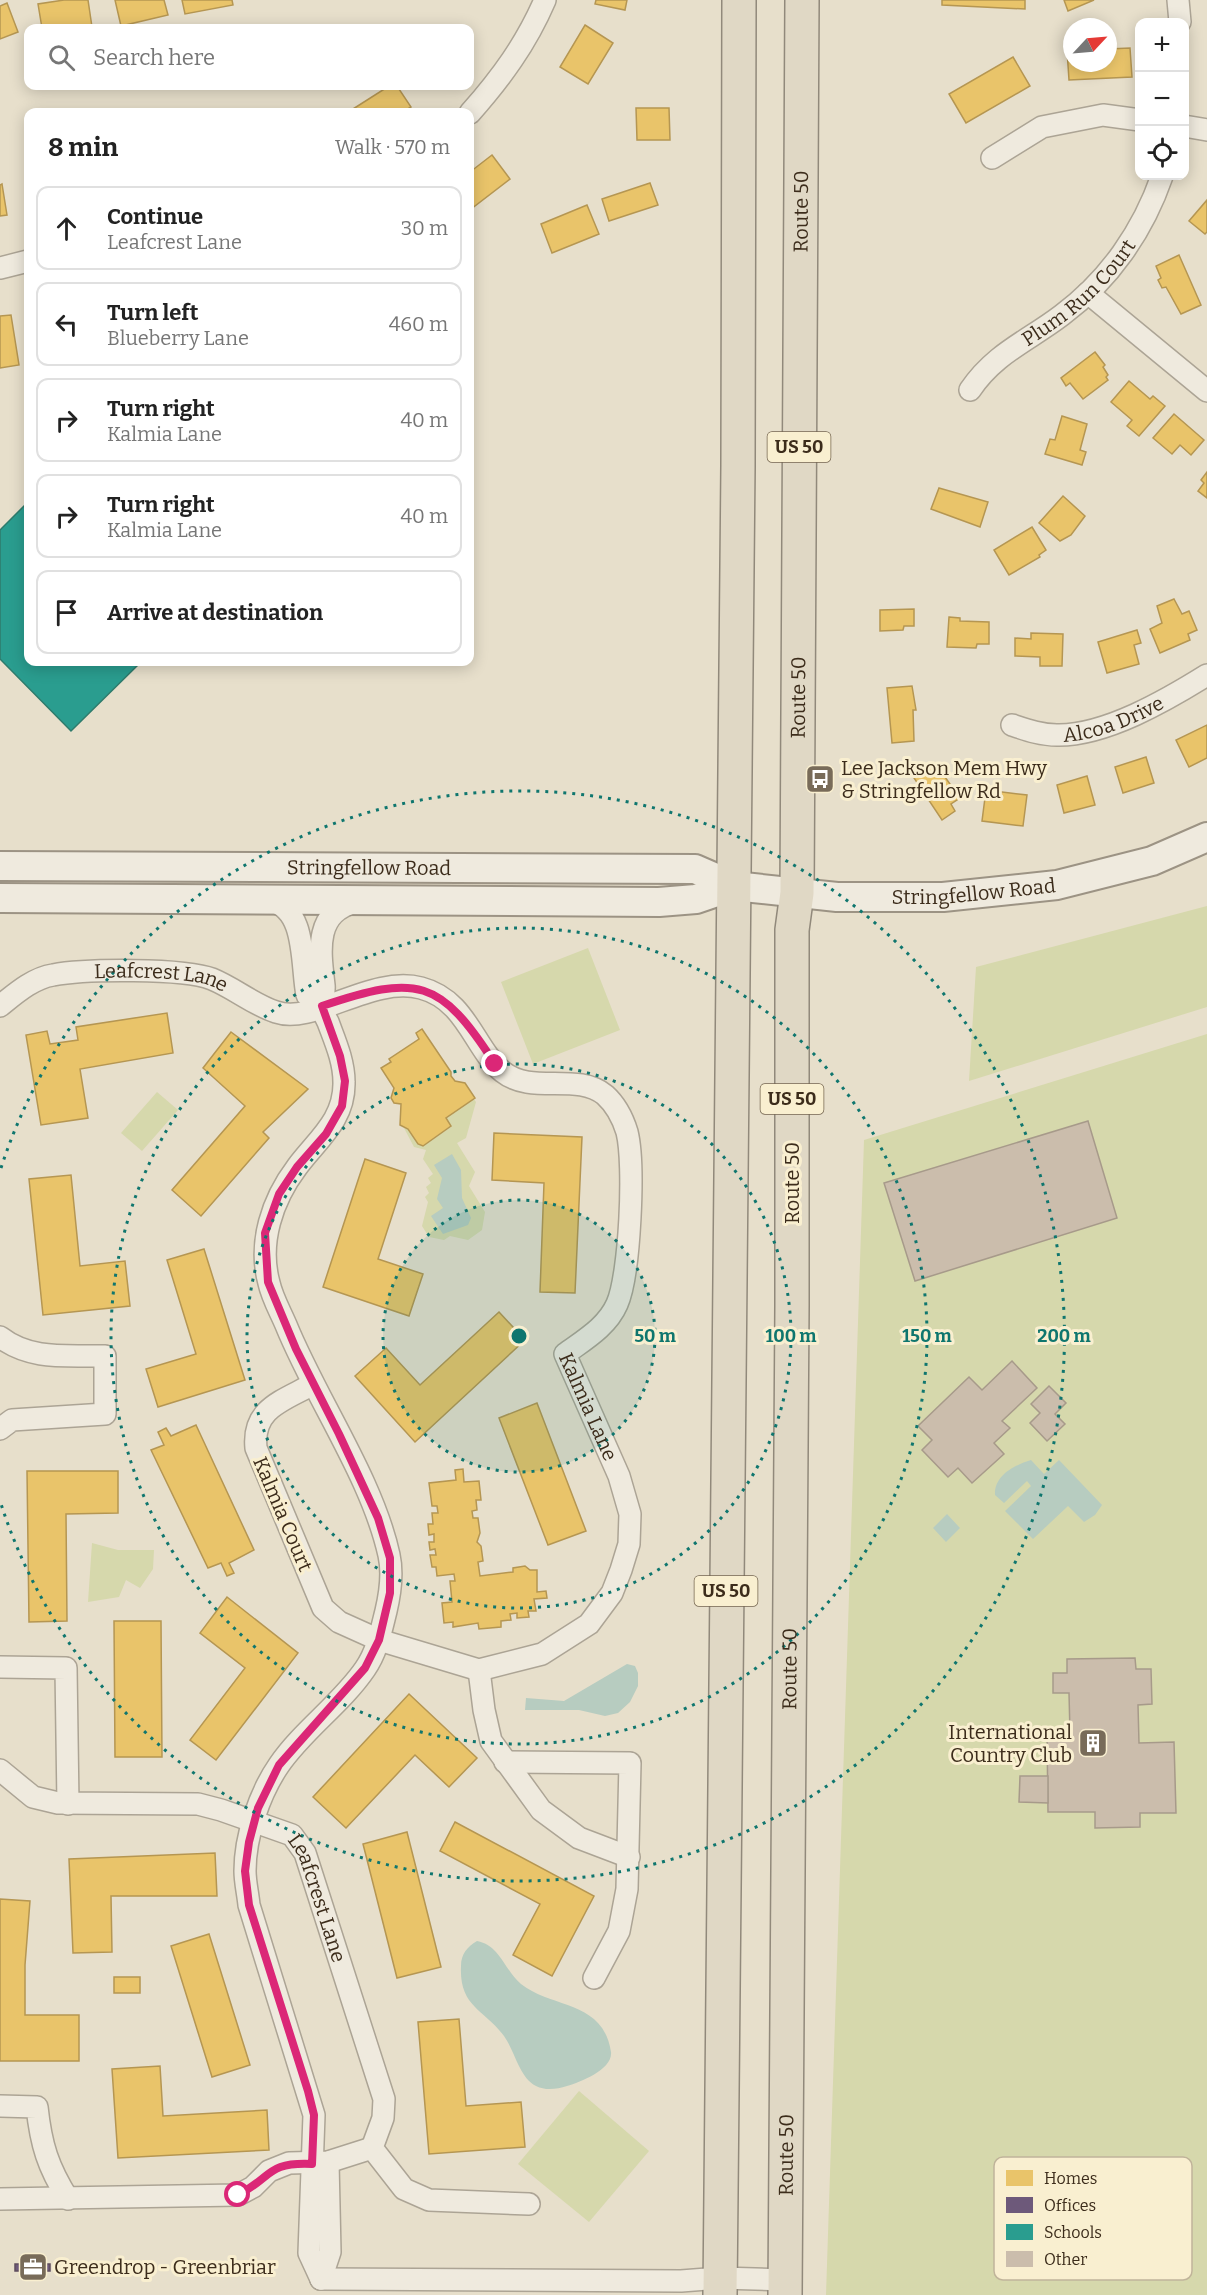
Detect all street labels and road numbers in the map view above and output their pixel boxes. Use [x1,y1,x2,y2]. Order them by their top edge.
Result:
street label: Route 50 [789,170,813,252]
street label: Plum Run Court [1017,235,1140,351]
road number: US 50 [768,432,830,462]
street label: Route 50 [786,656,810,738]
street label: Alcoa Drive [1062,691,1168,747]
street label: Stringfellow Road [287,855,451,880]
street label: Stringfellow Road [892,873,1057,909]
street label: Leafcrest Lane [94,959,232,997]
road number: US 50 [760,1084,824,1114]
street label: Route 50 [780,1142,804,1224]
street label: Kalmia Lane [554,1349,623,1464]
street label: Kalmia Court [248,1453,318,1575]
road number: US 50 [694,1576,758,1606]
street label: Route 50 [777,1628,802,1710]
street label: Leafcrest Lane [283,1829,351,1965]
street label: Route 50 [774,2114,798,2196]

